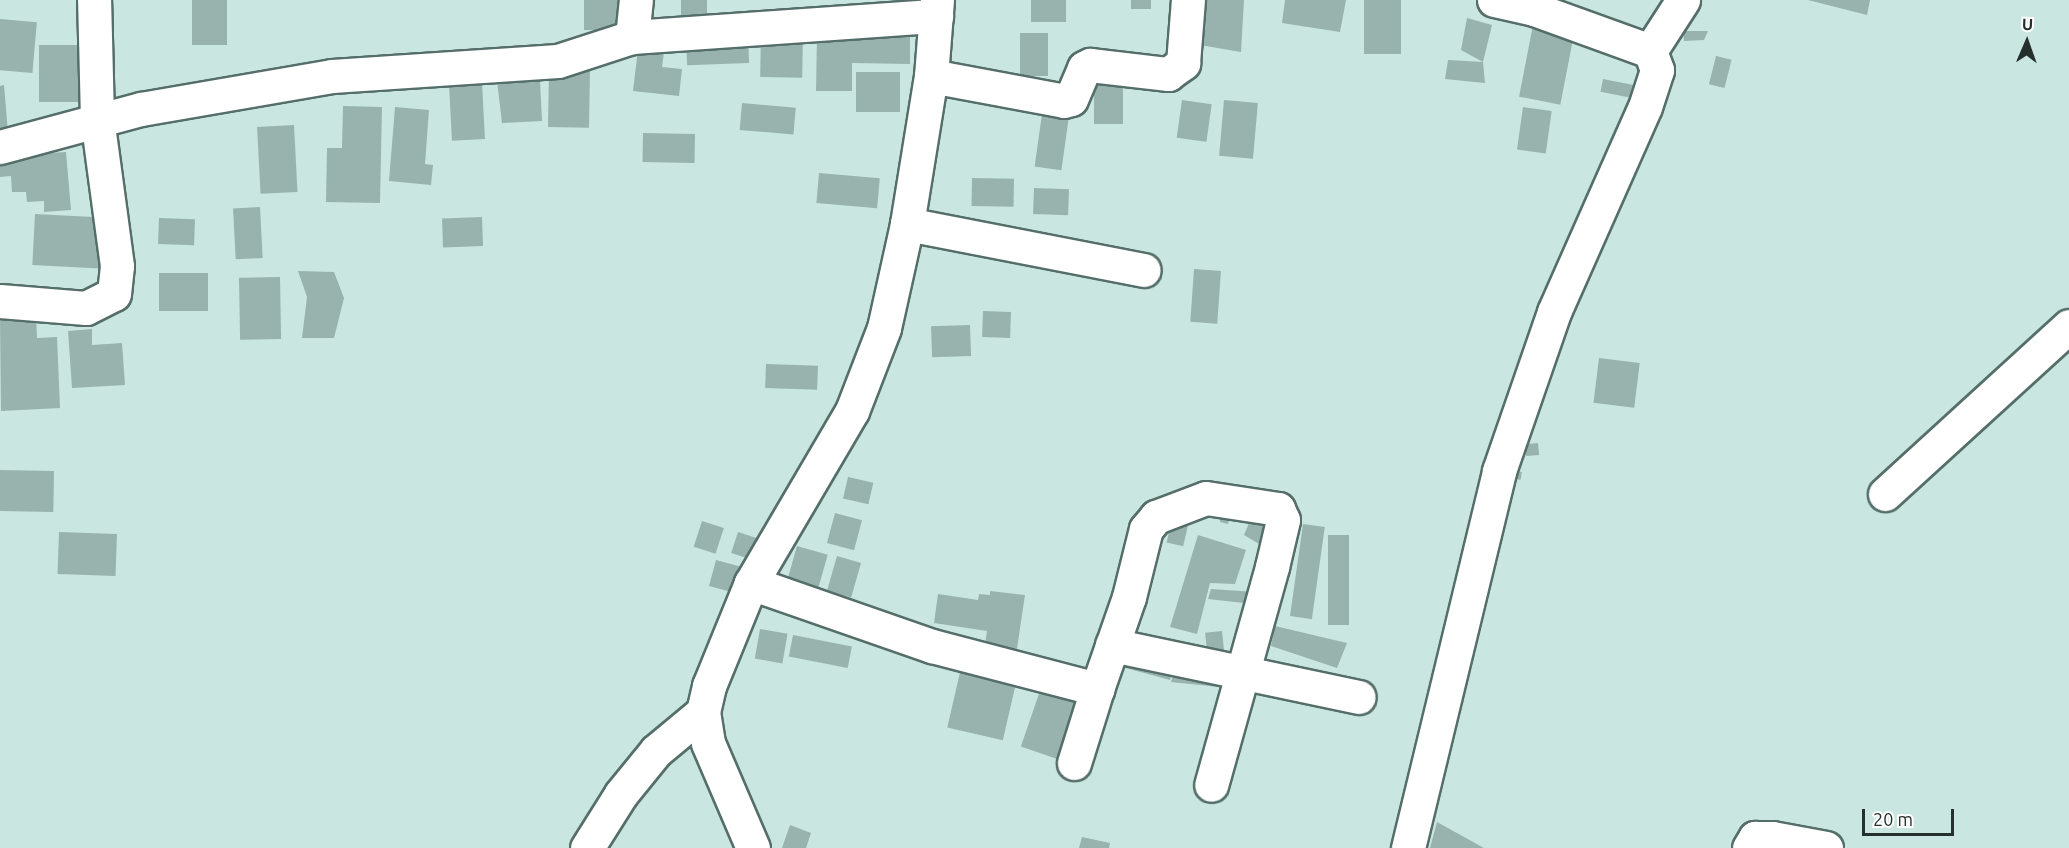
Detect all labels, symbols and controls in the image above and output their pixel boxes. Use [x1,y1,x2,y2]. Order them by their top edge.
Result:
north arrow [1997,12,2057,72]
text: U [2022,15,2034,33]
scale bar [1865,797,1956,835]
text: 20 m [1873,809,1913,829]

